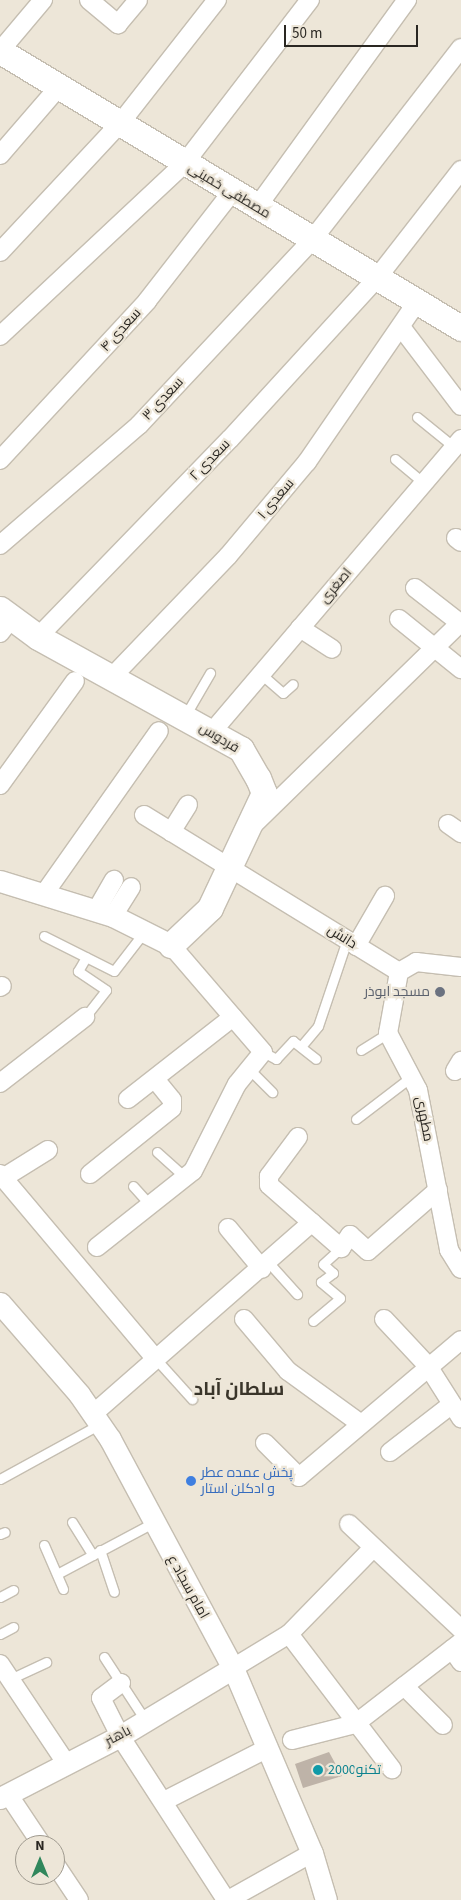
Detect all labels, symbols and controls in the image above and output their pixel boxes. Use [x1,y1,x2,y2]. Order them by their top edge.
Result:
scale bar [286,15,420,47]
text: 50 m [292,23,322,44]
street label: مصطفی خمینی [185,160,273,222]
street label: سعدی ۴ [97,305,145,355]
street label: سعدی ۳ [139,374,187,424]
street label: سعدی ۲ [186,436,234,484]
street label: سعدی ۱ [254,475,298,523]
street label: اصغری [316,565,356,607]
street label: فردوس [196,719,242,757]
street label: دانش [324,921,360,953]
place label: مسجد ابوذر [364,984,430,1000]
marker: مسجد ابوذر [434,986,446,998]
street label: مطهری [411,1095,437,1143]
district label: سلطان آباد [194,1379,284,1401]
place label: پخش عمده عطر و ادکلن استار [201,1465,293,1498]
marker: پخش عمده عطر و ادکلن استار [185,1475,197,1487]
street label: امام سجاد ع [164,1552,212,1622]
street label: باهنر [102,1722,134,1750]
place label: تکنو2000 [328,1762,381,1778]
marker: تکنو2000 [312,1764,324,1776]
north arrow [15,1835,65,1885]
text: N [35,1836,45,1856]

